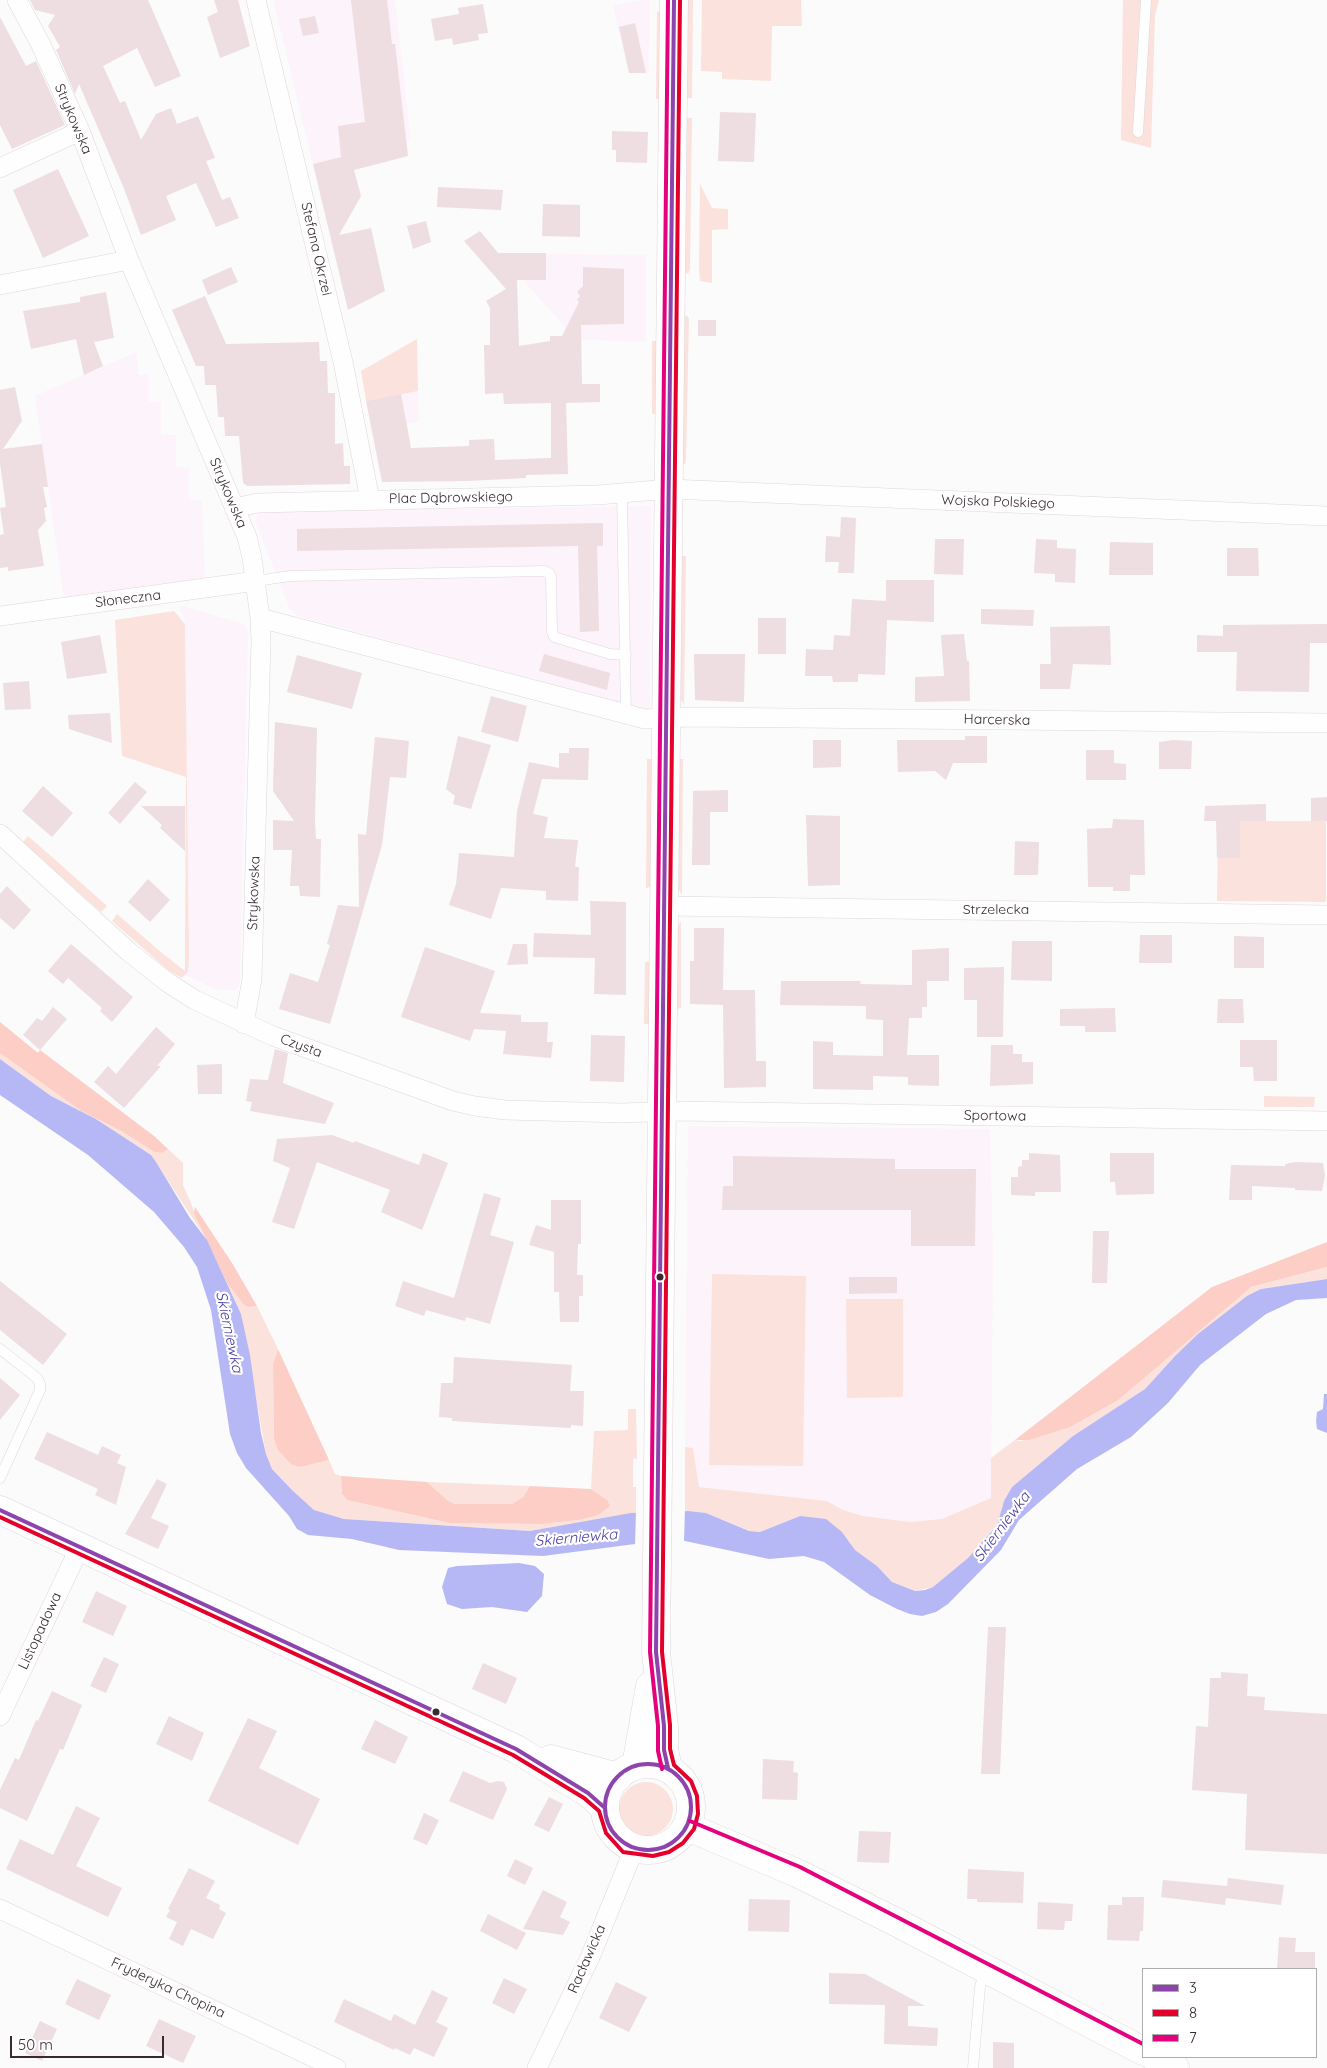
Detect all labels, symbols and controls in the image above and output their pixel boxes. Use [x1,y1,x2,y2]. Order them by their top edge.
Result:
street label: Strykowska [51,81,95,157]
street label: Stefana Okrzei [297,201,335,297]
street label: Strykowska [206,455,250,531]
street label: Plac Dąbrowskiego [389,489,513,507]
street label: Wojska Polskiego [941,492,1055,512]
street label: Słoneczna [94,587,162,611]
street label: Harcerska [964,711,1030,729]
street label: Strykowska [244,855,264,931]
street label: Strzelecka [963,902,1029,918]
street label: Czysta [278,1031,324,1061]
street label: Sportowa [964,1107,1026,1125]
unlabelled marker [655,1272,665,1282]
water label: Skierniewka [212,1290,246,1374]
water label: Skierniewka [970,1489,1034,1565]
water label: Skierniewka [534,1525,618,1551]
street label: Listopadowa [15,1590,65,1672]
unlabelled marker [431,1707,441,1717]
street label: Racławicka [564,1922,610,1996]
street label: Fryderyka Chopina [108,1954,228,2022]
legend [1142,1968,1317,2058]
text: 3 [1189,1978,1197,1997]
text: 8 [1189,2003,1197,2022]
scale bar [12,2026,166,2058]
text: 7 [1189,2028,1197,2047]
text: 50 m [18,2035,53,2054]

